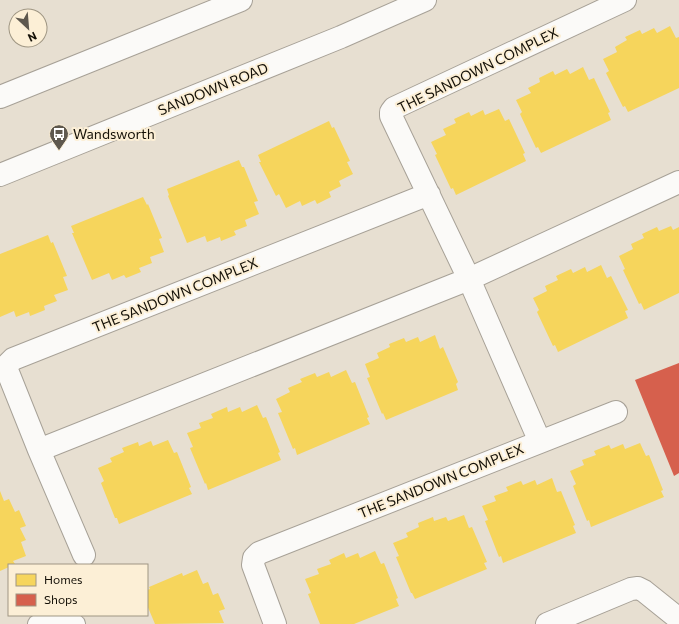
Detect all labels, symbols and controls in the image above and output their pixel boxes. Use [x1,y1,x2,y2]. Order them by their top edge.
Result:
north arrow [8,8,48,48]
street label: THE SANDOWN COMPLEX [395,23,561,116]
text: N [26,30,39,45]
street label: SANDOWN ROAD [155,59,270,118]
bus stop icon: Wandsworth [48,123,70,151]
place label: Wandsworth [73,125,155,142]
street label: THE SANDOWN COMPLEX [90,254,260,336]
street label: THE SANDOWN COMPLEX [356,440,526,522]
legend [8,564,148,616]
text: Homes [44,572,82,586]
text: Shops [44,592,78,606]

